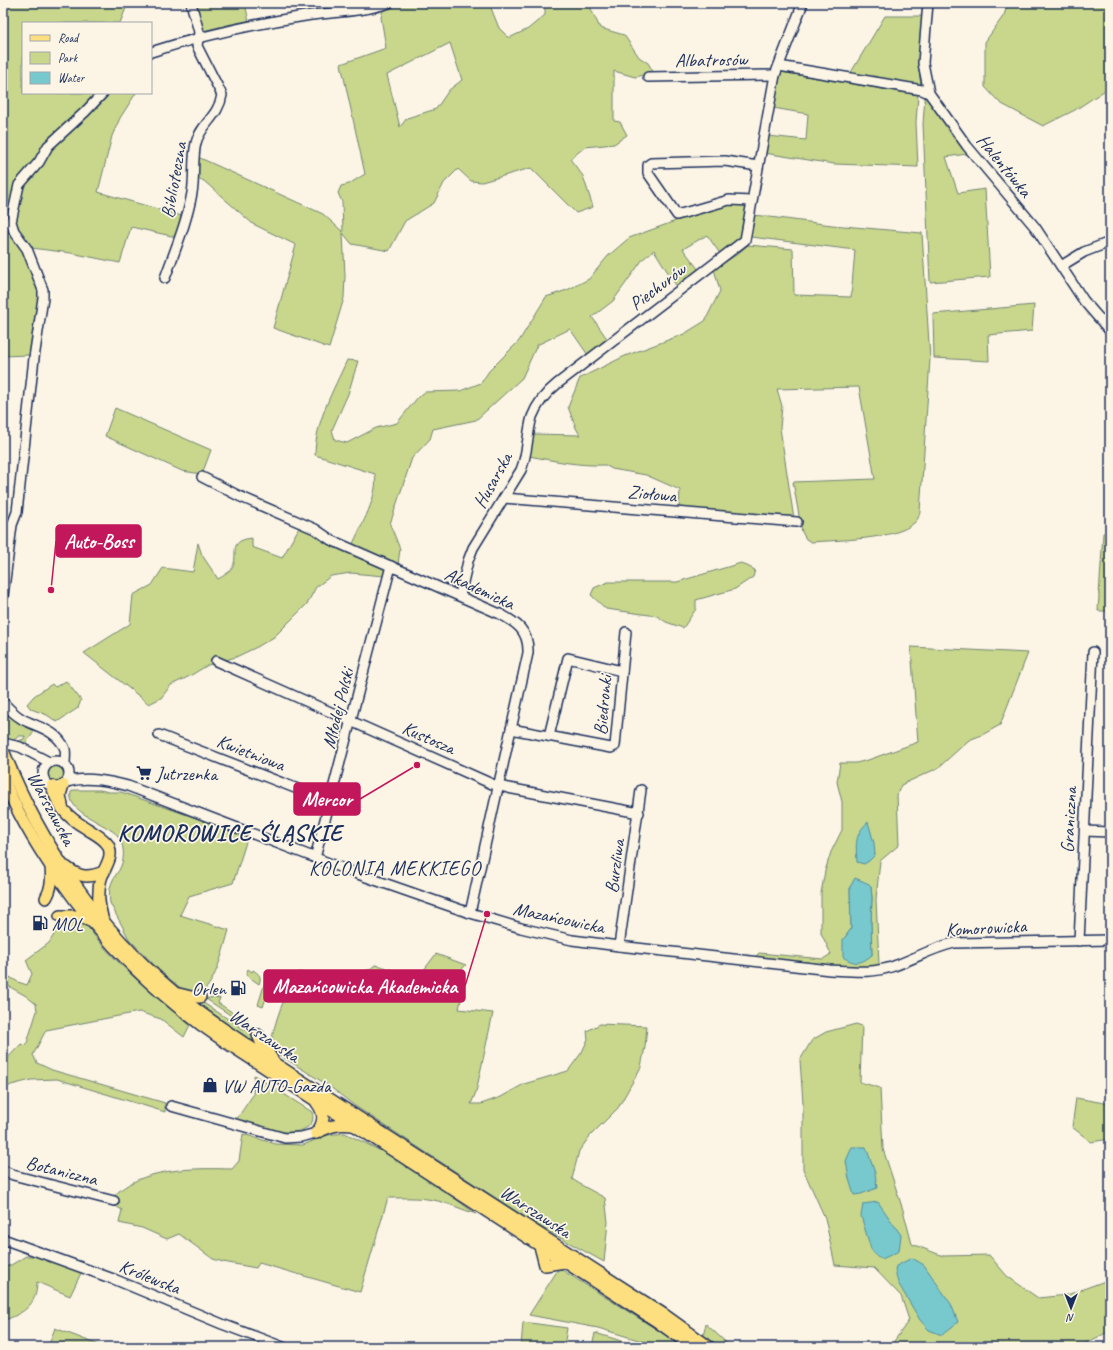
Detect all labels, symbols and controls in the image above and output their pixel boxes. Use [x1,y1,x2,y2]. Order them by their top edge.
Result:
legend [22,22,152,94]
text: Road [58,30,80,46]
street label: Albatrosów [675,47,749,73]
text: Park [58,50,79,66]
text: Water [58,70,86,86]
street label: Halentówka [971,129,1038,204]
street label: Biblioteczna [156,139,193,220]
street label: Piechurów [625,256,692,316]
street label: Husarska [468,447,519,512]
street label: Ziołowa [627,480,678,508]
callout: Auto-Boss [56,525,141,557]
text: Auto-Boss [64,529,136,554]
street label: Akademicka [441,562,520,616]
street label: Młodej Polski [316,663,360,751]
street label: Biedronki [588,672,618,736]
street label: Kustosza [399,716,461,761]
street label: Kwietniowa [213,729,289,777]
place label: Jutrzenka [155,762,219,786]
supermarket icon: Jutrzenka [135,764,153,782]
street label: Warszawska [22,768,82,851]
callout: Mercor [294,783,360,815]
street label: Graniczna [1055,784,1083,854]
text: Mercor [302,787,355,812]
district label: KOMOROWICE ŚLĄSKIE [117,819,345,848]
street label: Burzliwa [599,835,631,895]
district label: KOLONIA MEKKIEGO [309,856,482,881]
street label: Mazańcowicka [511,897,609,940]
place label: MOL [52,912,84,936]
fuel station icon: MOL [31,914,49,932]
street label: Komorowicka [945,914,1028,942]
callout: Mazańcowicka Akademicka [264,970,465,1002]
text: Mazańcowicka Akademicka [273,974,459,999]
place label: Orlen [192,977,227,1001]
fuel station icon: Orlen [229,979,247,997]
street label: Warszawska [225,1004,306,1069]
place label: VW AUTO-Gazda [222,1074,332,1098]
shop icon: VW AUTO-Gazda [201,1076,219,1094]
street label: Botaniczna [24,1151,101,1192]
street label: Warszawska [495,1180,577,1245]
street label: Królewska [116,1254,185,1300]
north arrow [1051,1288,1091,1328]
text: N [1065,1311,1074,1325]

